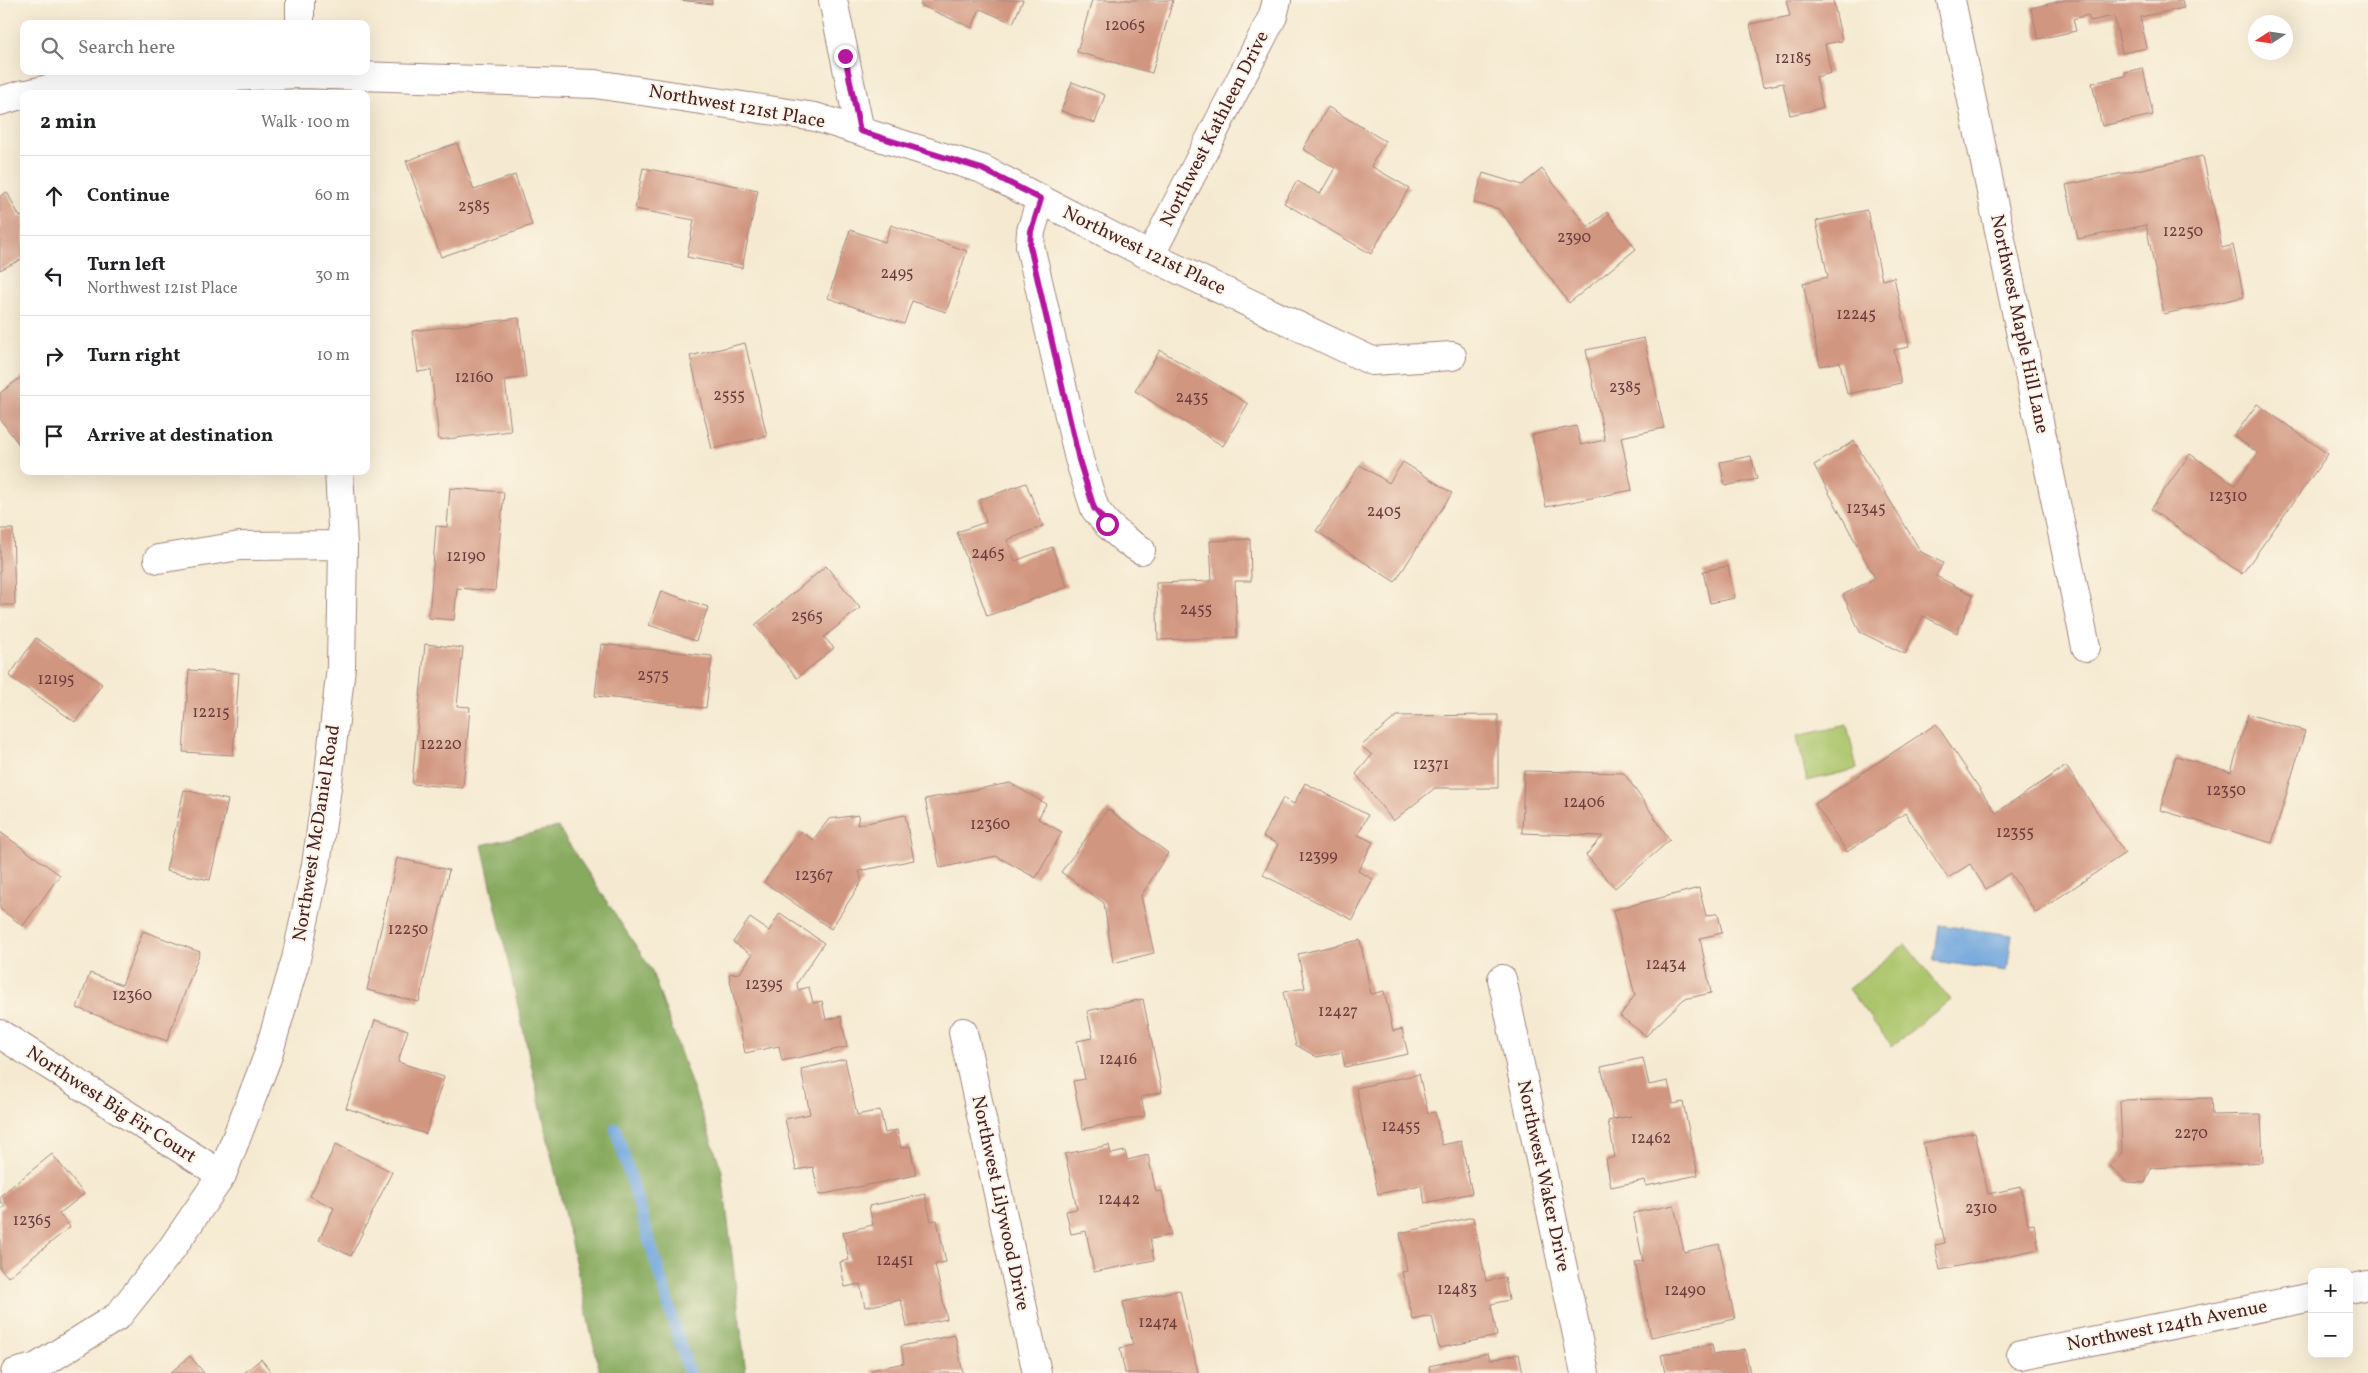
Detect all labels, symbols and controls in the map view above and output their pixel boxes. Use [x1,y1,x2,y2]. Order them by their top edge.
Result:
house number: 12065 [1105,15,1145,37]
north arrow [2248,15,2293,60]
search box [20,20,370,75]
street label: Northwest Kathleen Drive [1154,27,1276,231]
icon: search [38,34,66,62]
text: Search here [78,35,175,61]
route end [834,45,857,68]
house number: 12185 [1775,48,1811,70]
street label: Northwest 121st Place [647,79,827,135]
text: 2 min [40,108,97,137]
text: Walk · 100 m [261,112,350,134]
icon: ahead [40,182,68,210]
text: Continue [87,183,170,209]
text: 60 m [315,185,350,207]
house number: 2585 [458,196,490,218]
street label: Northwest 121st Place [1058,200,1230,302]
street label: Northwest Maple Hill Lane [1983,212,2055,436]
house number: 12250 [2163,221,2203,243]
house number: 2390 [1557,227,1591,249]
text: Turn left [87,252,166,278]
icon: left [40,262,68,290]
house number: 2495 [880,263,914,285]
text: 30 m [315,265,350,287]
text: Northwest 121st Place [87,278,238,300]
house number: 12245 [1836,304,1876,326]
icon: right [40,342,68,370]
text: Turn right [87,343,180,369]
text: 10 m [317,345,350,367]
house number: 12160 [455,367,493,389]
house number: 2385 [1609,377,1641,399]
house number: 2555 [713,385,745,407]
house number: 2435 [1176,387,1208,409]
icon: arrive [40,422,68,450]
text: Arrive at destination [87,423,273,449]
house number: 12310 [2209,486,2247,508]
house number: 12345 [1846,498,1886,520]
house number: 2405 [1367,501,1401,523]
route start [1096,513,1119,536]
house number: 2465 [971,543,1005,565]
house number: 12190 [446,546,486,568]
house number: 2455 [1180,599,1212,621]
house number: 2565 [791,606,823,628]
house number: 2575 [637,665,669,687]
house number: 12195 [38,669,74,691]
house number: 12215 [192,702,230,724]
street label: Northwest McDaniel Road [287,723,347,943]
house number: 12220 [420,734,462,756]
house number: 12371 [1413,754,1449,776]
house number: 12350 [2206,780,2246,802]
house number: 12406 [1563,792,1605,814]
house number: 12360 [970,814,1010,836]
house number: 12355 [1996,822,2034,844]
house number: 12399 [1299,846,1337,868]
house number: 12367 [795,865,833,887]
house number: 12250 [388,919,428,941]
house number: 12434 [1646,954,1687,976]
house number: 12395 [745,974,783,996]
house number: 12360 [112,985,152,1007]
house number: 12427 [1318,1001,1358,1023]
street label: Northwest Big Fir Court [21,1040,201,1170]
house number: 12416 [1099,1049,1137,1071]
street label: Northwest Waker Drive [1510,1078,1576,1274]
street label: Northwest Lilywood Drive [964,1093,1036,1313]
house number: 12455 [1382,1116,1420,1138]
house number: 2270 [2174,1123,2208,1145]
house number: 12462 [1631,1128,1671,1150]
house number: 12442 [1098,1189,1140,1211]
house number: 2310 [1965,1198,1997,1220]
house number: 12365 [13,1210,51,1232]
house number: 12451 [876,1250,914,1272]
map controls [2308,1268,2353,1358]
button: + [2308,1268,2353,1313]
house number: 12483 [1437,1279,1477,1301]
house number: 12490 [1664,1280,1706,1302]
street label: Northwest 124th Avenue [2064,1294,2270,1358]
house number: 12474 [1138,1312,1178,1334]
button: − [2308,1313,2353,1358]

